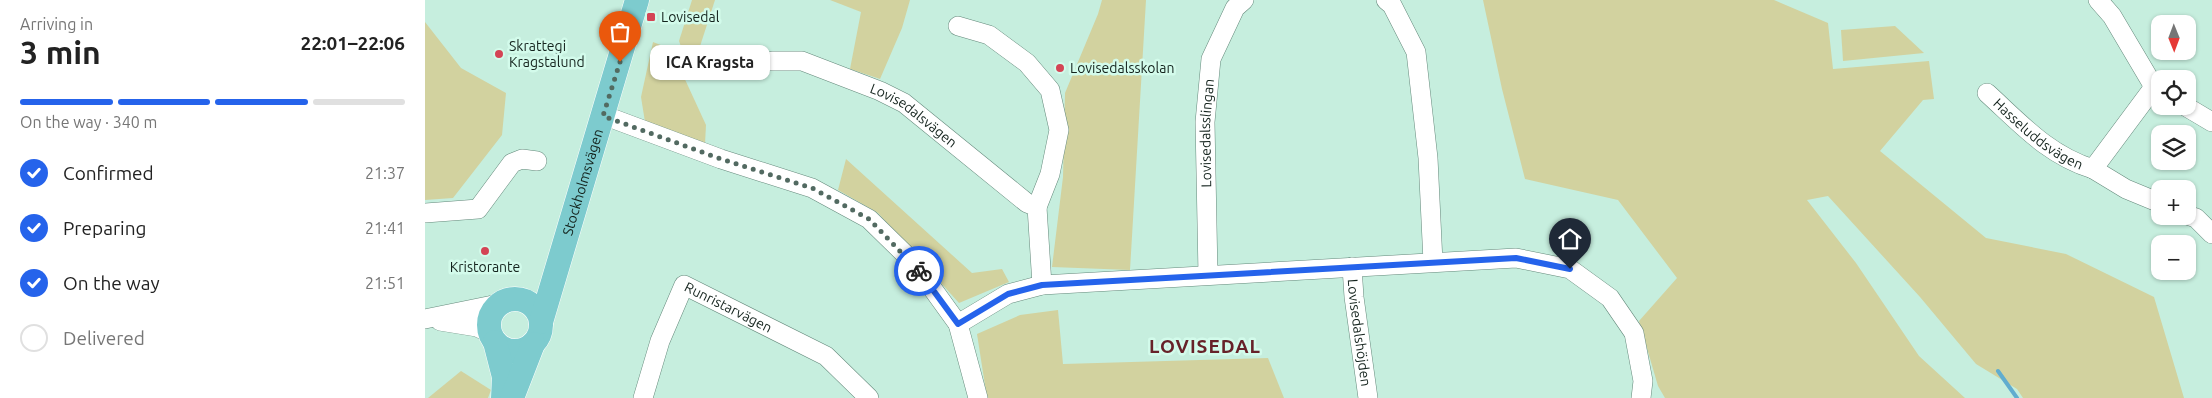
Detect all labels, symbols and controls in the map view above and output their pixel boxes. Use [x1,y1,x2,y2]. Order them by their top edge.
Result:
place label: Lovisedal [661,9,720,25]
pin [599,11,641,62]
marker: Lovisedal [645,11,657,23]
text: Arriving in [20,15,93,33]
north arrow [2151,15,2196,60]
map controls [2151,15,2196,280]
icon: bag [606,18,634,46]
text: 22:01–22:06 [300,32,405,54]
text: 3 min [20,34,101,70]
place label: Skrattegi Kragstalund [509,38,585,70]
callout: ICA Kragsta [650,44,770,80]
marker: Skrattegi Kragstalund [493,48,505,60]
text: ICA Kragsta [666,53,754,71]
place label: Lovisedalsskolan [1070,60,1174,76]
marker: Lovisedalsskolan [1054,62,1066,74]
button: locate [2151,70,2196,115]
street label: Lovisedalsslingan [1197,78,1217,188]
street label: Lovisedalsvägen [868,80,960,151]
street label: Hasseluddsvägen [1990,95,2085,173]
text: On the way · 340 m [20,113,157,131]
button: layers [2151,125,2196,170]
street label: Stockholmsvägen [559,127,606,237]
icon: check [20,159,48,187]
text: Confirmed [63,162,154,184]
text: 21:37 [365,164,405,182]
button: + [2151,180,2196,225]
icon: check [20,214,48,242]
text: Preparing [63,217,147,239]
pin [1549,218,1591,269]
text: 21:41 [365,219,405,237]
icon: home [1556,225,1584,253]
button: − [2151,235,2196,280]
marker: Kristorante [479,245,491,257]
courier [894,246,944,296]
icon: bike [905,257,933,285]
place label: Kristorante [450,259,520,275]
icon: check [20,269,48,297]
text: On the way [63,272,160,294]
text: 21:51 [365,274,405,292]
street label: Lovisedalshöjden [1345,278,1374,387]
street label: Runristarvägen [682,279,775,336]
text: Delivered [63,327,145,349]
district label: LOVISEDAL [1149,335,1261,357]

